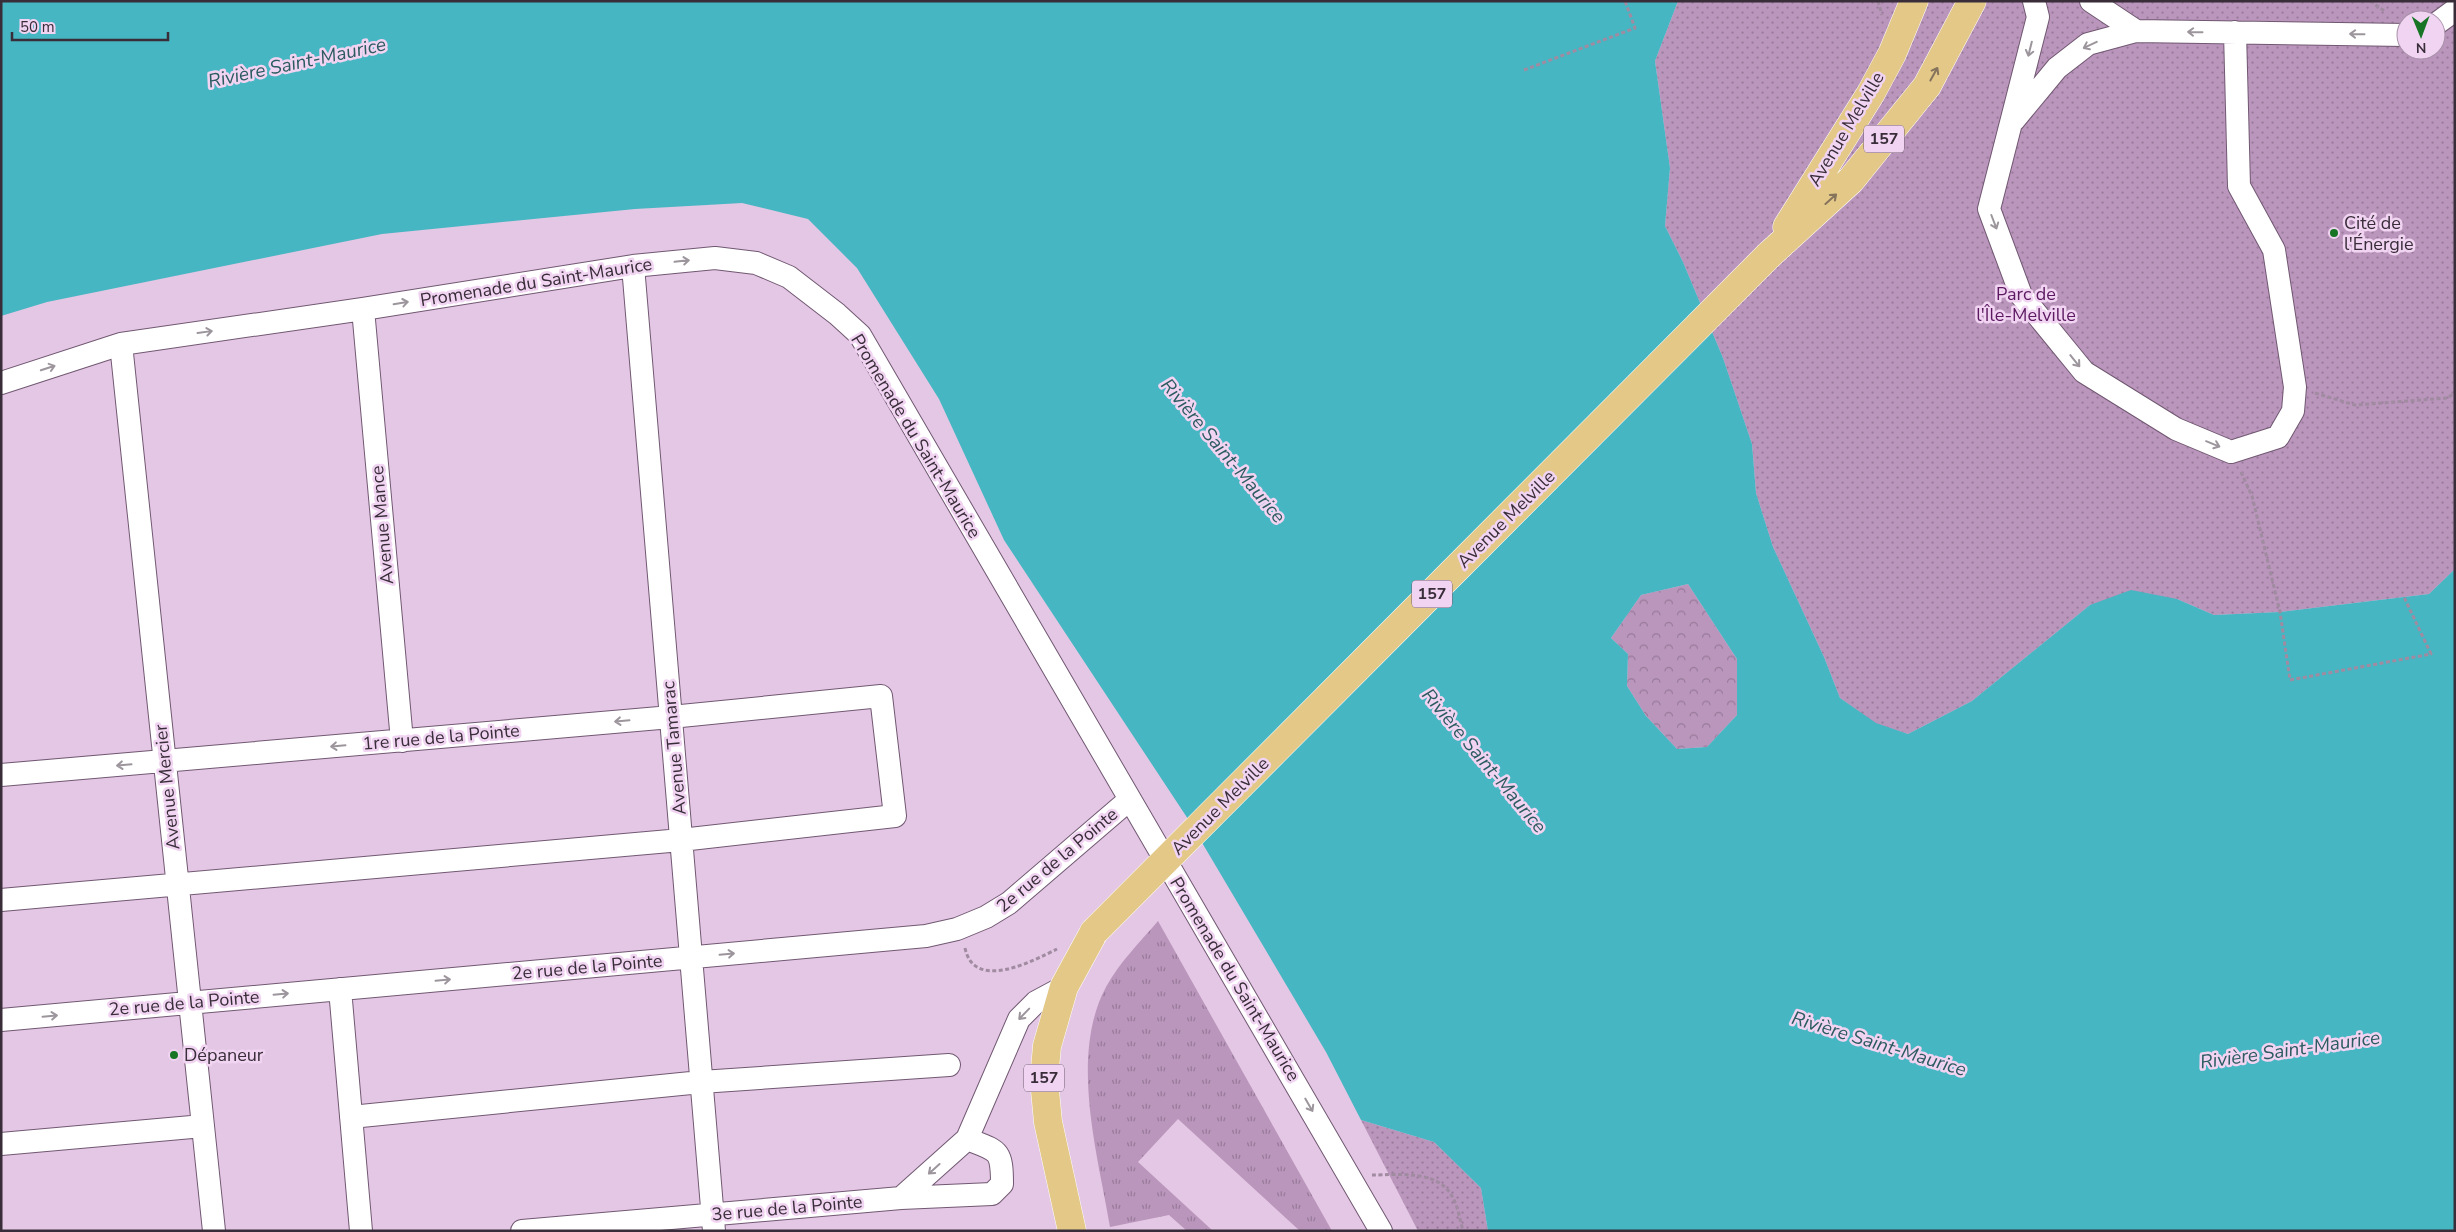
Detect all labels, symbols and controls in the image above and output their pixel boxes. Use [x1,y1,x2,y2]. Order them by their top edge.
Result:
scale bar [12,10,169,42]
north arrow [2396,10,2446,60]
text: 50 m [20,17,55,37]
one-way arrow [2187,27,2204,37]
one-way arrow [2350,29,2366,39]
water label: Rivière Saint-Maurice [206,31,388,95]
text: N [2416,38,2427,57]
one-way arrow [2024,40,2034,56]
one-way arrow [2083,41,2098,50]
street label: Avenue Melville [1802,67,1890,191]
one-way arrow [1929,67,1939,81]
road number: 157 [1864,126,1904,152]
one-way arrow [1824,193,1837,205]
place label: Cité de l'Énergie [2344,211,2414,256]
one-way arrow [1990,214,1999,230]
marker: Cité de l'Énergie [2328,227,2340,239]
street label: Promenade du Saint-Maurice [418,252,654,312]
one-way arrow [674,256,690,266]
park label: Parc de l'Île-Melville [1976,282,2076,327]
one-way arrow [392,298,408,308]
one-way arrow [197,327,213,337]
street label: Promenade du Saint-Maurice [845,329,987,543]
one-way arrow [2069,354,2080,367]
one-way arrow [39,363,55,372]
water label: Rivière Saint-Maurice [1155,373,1291,529]
one-way arrow [2205,440,2220,449]
street label: Avenue Mance [365,465,399,585]
street label: Avenue Melville [1452,465,1560,573]
road number: 157 [1412,580,1452,608]
street label: Avenue Tamarac [656,680,692,816]
water label: Rivière Saint-Maurice [1416,683,1552,839]
one-way arrow [615,717,631,726]
street label: 1re rue de la Pointe [362,718,520,756]
street label: Avenue Mercier [148,723,186,851]
one-way arrow [331,741,347,751]
street label: Avenue Melville [1166,752,1274,860]
one-way arrow [117,760,133,769]
street label: 2e rue de la Pointe [991,802,1123,918]
street label: Promenade du Saint-Maurice [1164,872,1306,1086]
street label: 2e rue de la Pointe [511,948,663,986]
one-way arrow [719,949,735,959]
one-way arrow [435,975,451,984]
street label: 2e rue de la Pointe [108,984,260,1022]
one-way arrow [273,990,289,999]
water label: Rivière Saint-Maurice [1788,1005,1970,1083]
one-way arrow [1018,1008,1030,1020]
one-way arrow [42,1011,58,1021]
water label: Rivière Saint-Maurice [2198,1024,2382,1076]
place label: Dépaneur [184,1043,264,1067]
marker: Dépaneur [168,1049,180,1061]
road number: 157 [1024,1064,1064,1092]
one-way arrow [1304,1097,1314,1111]
one-way arrow [927,1163,940,1175]
street label: 3e rue de la Pointe [711,1189,863,1227]

